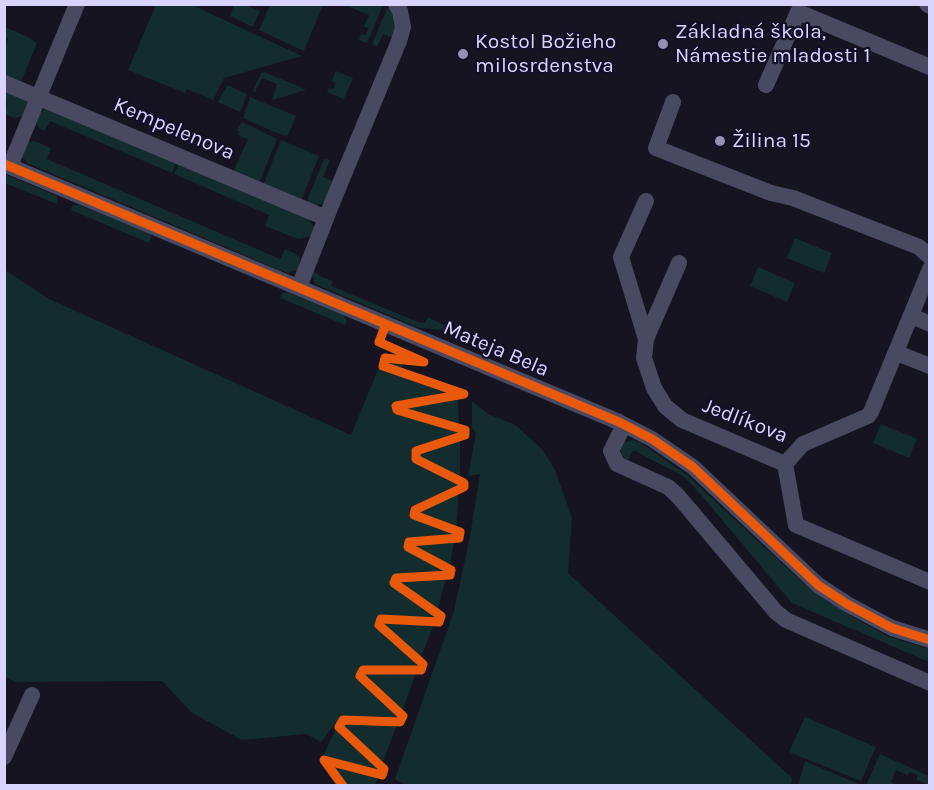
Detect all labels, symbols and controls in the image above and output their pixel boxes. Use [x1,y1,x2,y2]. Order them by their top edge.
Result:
place label: Základná škola, Námestie mladosti 1 [675,19,870,69]
place label: Kostol Božieho milosrdenstva [475,29,616,79]
marker: Základná škola, Námestie mladosti 1 [656,37,670,51]
marker: Kostol Božieho milosrdenstva [456,47,470,61]
street label: Kempelenova [110,92,238,166]
place label: Žilina 15 [732,128,811,154]
marker: Žilina 15 [713,134,727,148]
street label: Mateja Bela [439,315,553,383]
street label: Jedlíkova [699,393,791,449]

